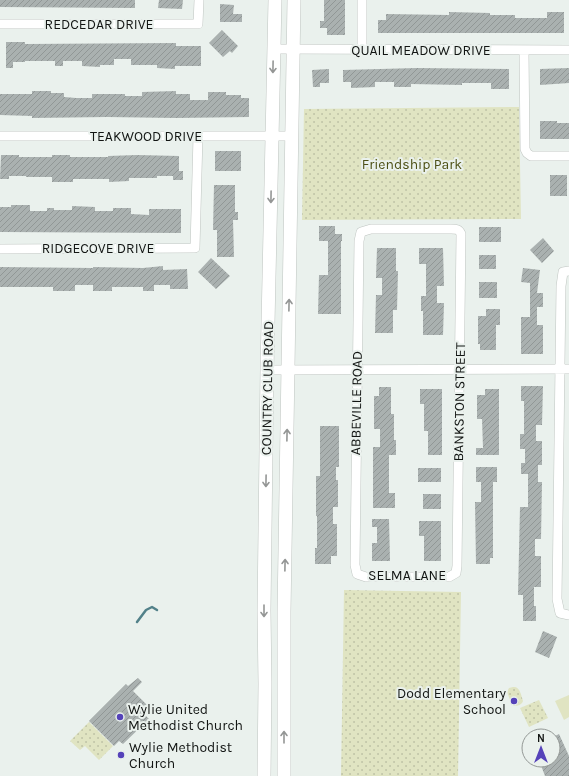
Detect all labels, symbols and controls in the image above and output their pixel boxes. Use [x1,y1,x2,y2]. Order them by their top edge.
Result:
street label: REDCEDAR DRIVE [45,16,153,33]
street label: QUAIL MEADOW DRIVE [351,42,491,59]
one-way arrow [270,60,277,73]
street label: TEAKWOOD DRIVE [90,128,202,145]
park label: Friendship Park [362,156,462,173]
one-way arrow [267,190,275,203]
street label: RIDGECOVE DRIVE [42,240,154,257]
one-way arrow [285,299,293,312]
street label: COUNTRY CLUB ROAD [258,321,277,455]
street label: BANKSTON STREET [450,342,469,462]
street label: ABBEVILLE ROAD [347,351,366,455]
one-way arrow [283,429,291,442]
one-way arrow [262,474,270,487]
one-way arrow [281,559,289,572]
street label: SELMA LANE [368,567,446,584]
one-way arrow [260,604,268,617]
place label: Dodd Elementary School [397,685,506,718]
marker: Dodd Elementary School [509,696,519,706]
place label: Wylie United Methodist Church [128,701,243,734]
marker: Wylie United Methodist Church [115,712,125,722]
north arrow [521,728,561,768]
one-way arrow [281,731,288,744]
text: N [537,732,545,745]
place label: Wylie Methodist Church [129,739,232,772]
marker: Wylie Methodist Church [116,750,126,760]

